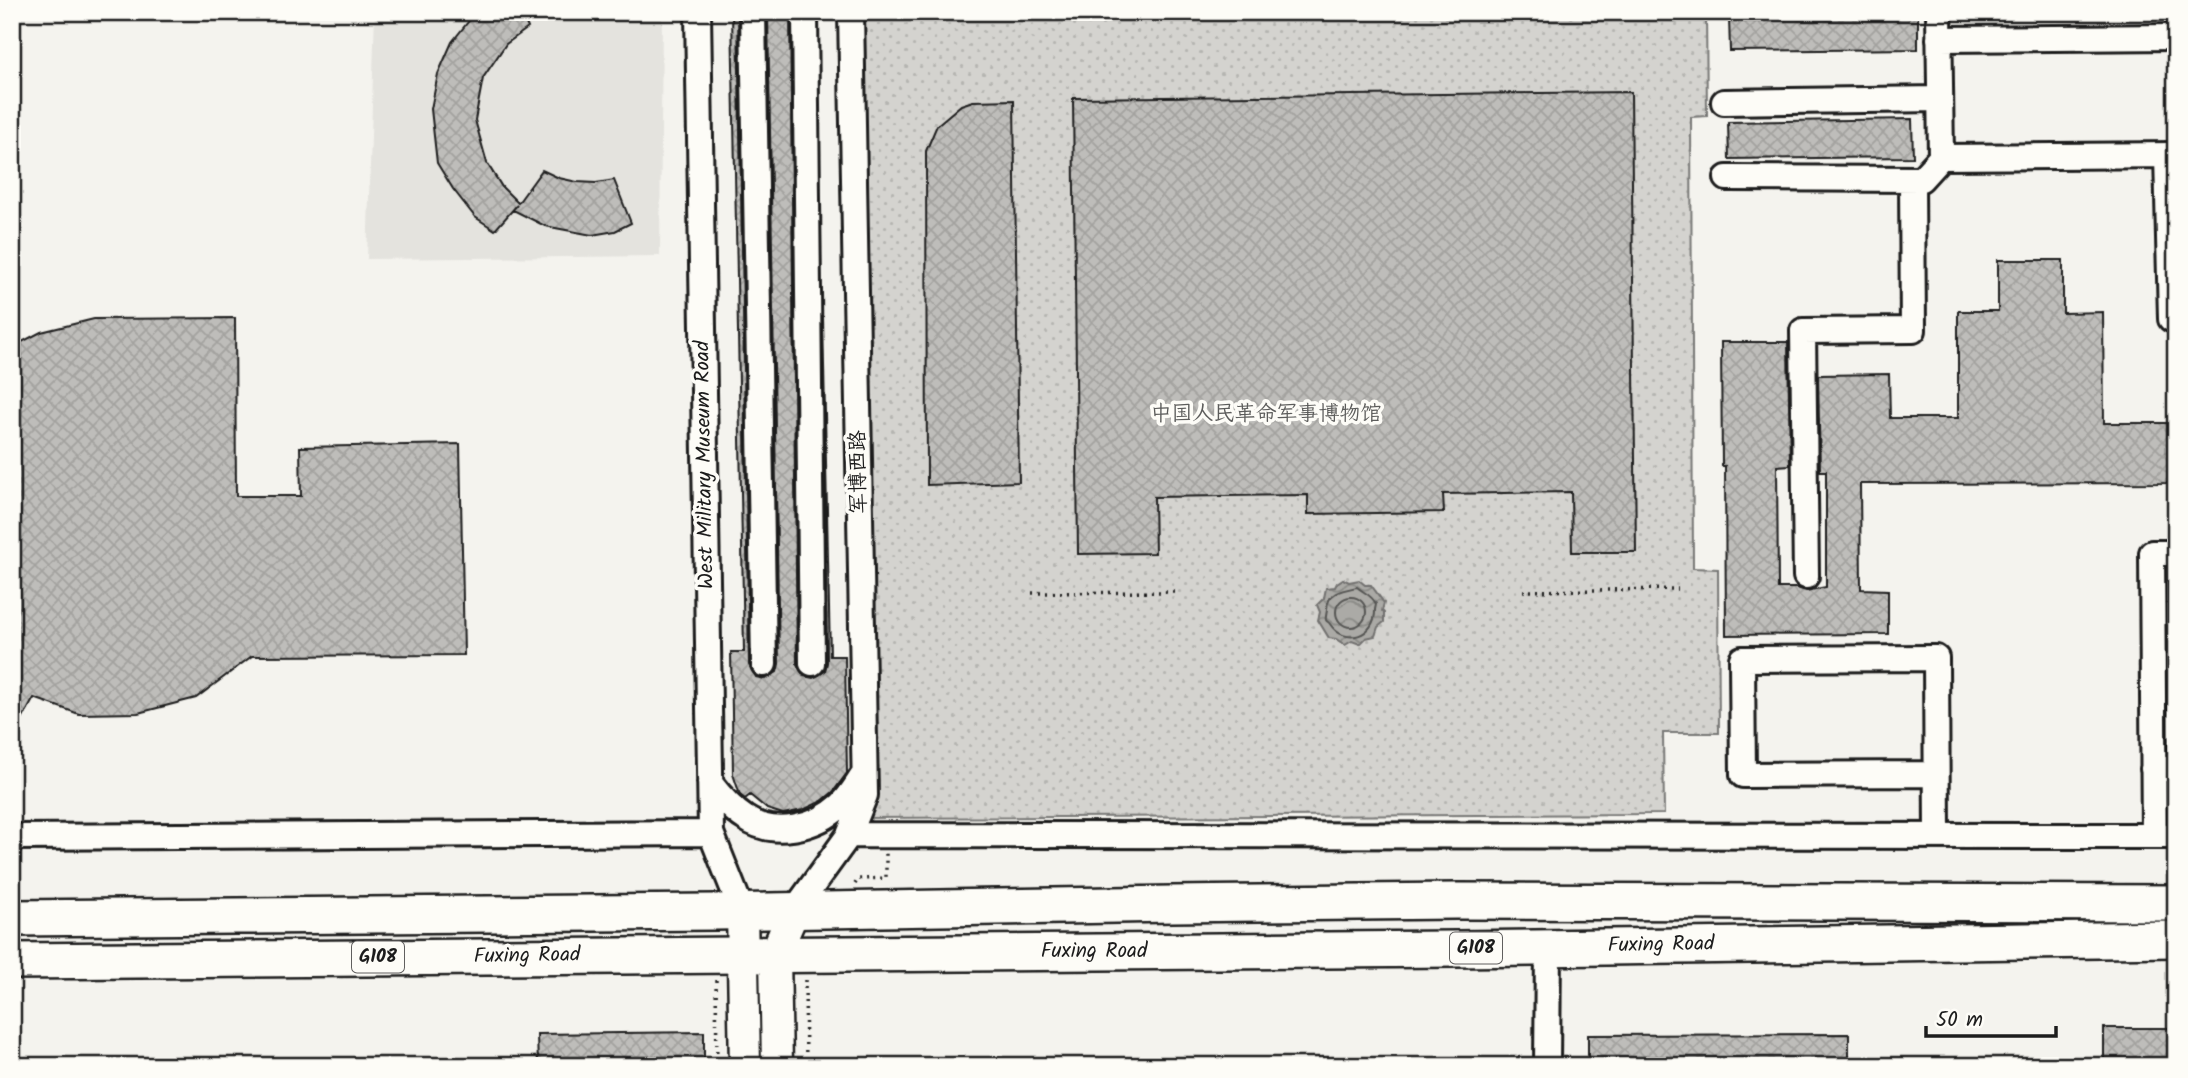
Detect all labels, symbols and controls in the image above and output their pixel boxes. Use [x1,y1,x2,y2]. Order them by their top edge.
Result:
street label: West Military Museum Road [686,340,724,590]
park label: 中国人民革命军事博物馆 [1151,398,1382,431]
street label: 军博西路 [842,430,876,514]
street label: Fuxing Road [1607,928,1715,962]
road number: G108 [1450,932,1502,964]
street label: Fuxing Road [1041,935,1148,968]
street label: Fuxing Road [473,939,581,973]
road number: G108 [352,942,404,973]
scale bar [1926,994,2055,1038]
text: 50 m [1936,1004,1983,1037]

